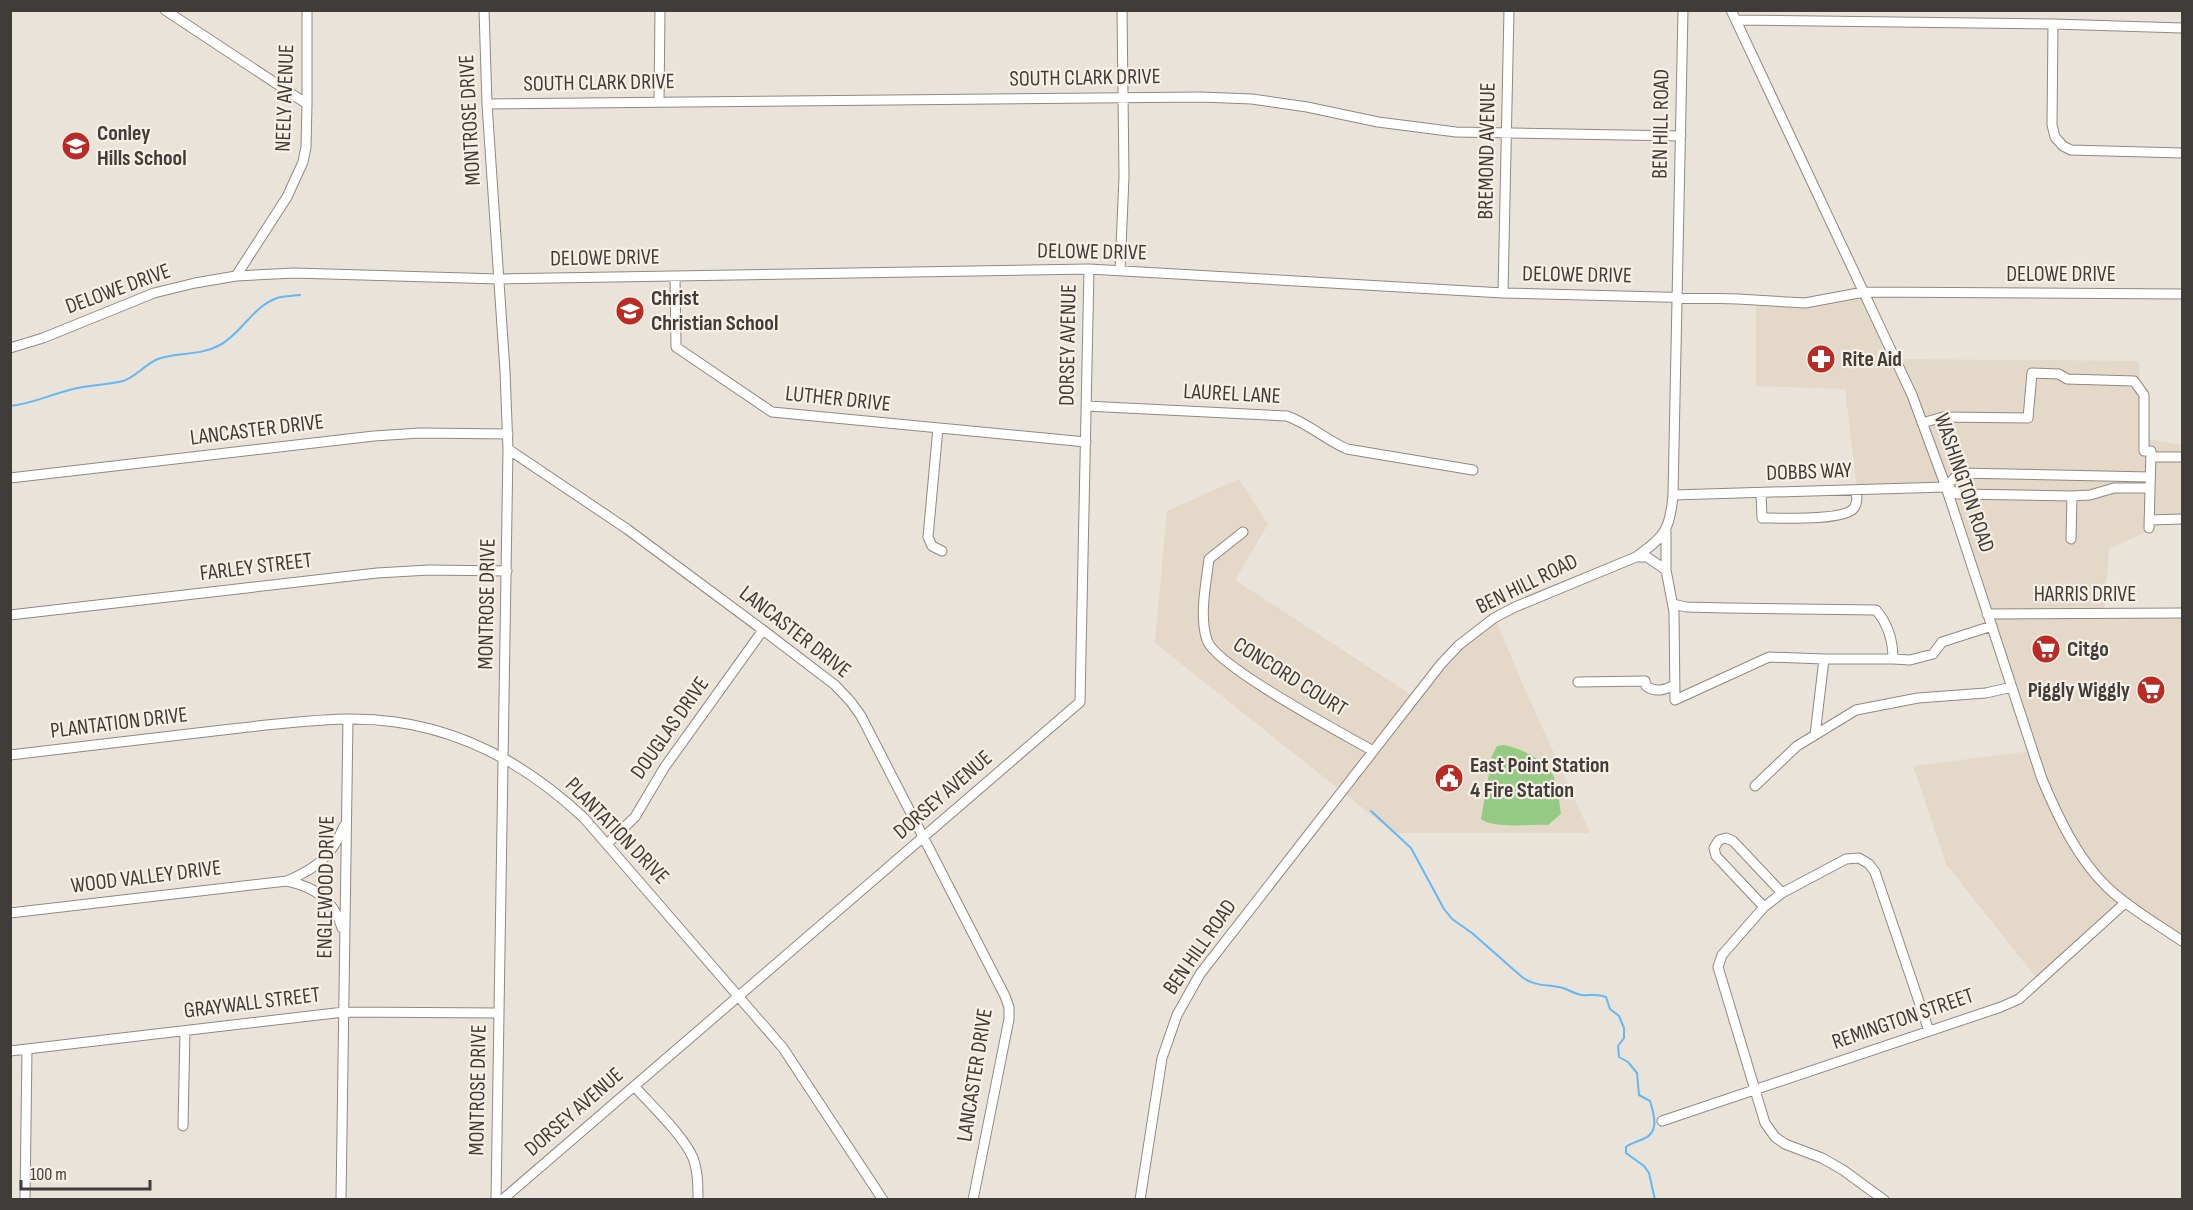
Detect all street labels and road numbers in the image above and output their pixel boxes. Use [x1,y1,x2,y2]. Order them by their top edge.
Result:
street label: NEELY AVENUE [270,44,300,152]
street label: MONTROSE DRIVE [453,54,487,186]
street label: SOUTH CLARK DRIVE [1009,63,1161,93]
street label: SOUTH CLARK DRIVE [523,68,675,98]
street label: BEN HILL ROAD [1647,69,1675,179]
street label: BREMOND AVENUE [1472,82,1502,220]
street label: DELOWE DRIVE [1037,238,1147,266]
street label: DELOWE DRIVE [550,244,660,272]
street label: DELOWE DRIVE [62,258,174,320]
street label: DELOWE DRIVE [1522,261,1632,289]
street label: DELOWE DRIVE [2006,261,2116,288]
street label: DORSEY AVENUE [1053,284,1083,406]
street label: LAUREL LANE [1183,378,1281,410]
street label: LUTHER DRIVE [784,380,892,418]
street label: LANCASTER DRIVE [189,408,325,452]
street label: WASHINGTON ROAD [1928,410,2000,556]
street label: DOBBS WAY [1766,457,1852,487]
street label: MONTROSE DRIVE [472,538,502,670]
street label: FARLEY STREET [198,547,314,587]
street label: BEN HILL ROAD [1472,548,1582,620]
street label: LANCASTER DRIVE [734,580,856,684]
street label: HARRIS DRIVE [2034,581,2136,608]
street label: CONCORD COURT [1228,631,1352,723]
street label: DOUGLAS DRIVE [625,672,715,784]
street label: PLANTATION DRIVE [49,701,189,745]
street label: DORSEY AVENUE [888,745,998,845]
street label: PLANTATION DRIVE [559,772,675,890]
street label: ENGLEWOOD DRIVE [311,815,341,959]
street label: WOOD VALLEY DRIVE [69,854,223,900]
street label: BEN HILL ROAD [1157,894,1243,1000]
street label: GRAYWALL STREET [182,981,322,1025]
street label: REMINGTON STREET [1828,982,1978,1056]
street label: LANCASTER DRIVE [951,1007,999,1143]
street label: MONTROSE DRIVE [463,1024,493,1156]
street label: DORSEY AVENUE [519,1062,629,1162]

